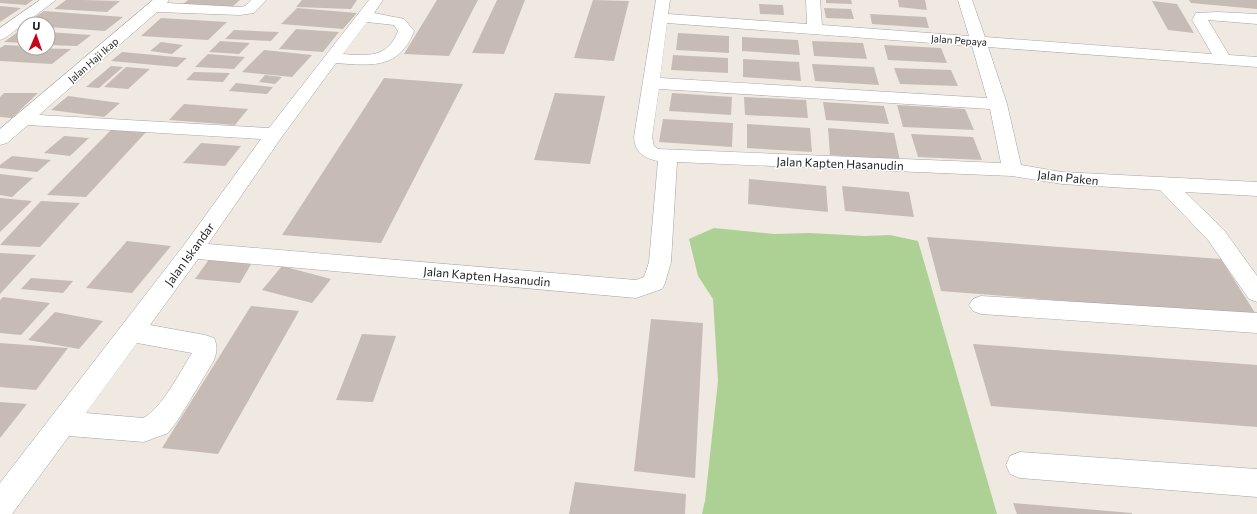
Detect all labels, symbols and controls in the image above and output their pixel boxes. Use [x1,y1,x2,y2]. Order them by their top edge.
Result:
north arrow [16,16,56,56]
text: U [32,19,41,32]
street label: Jalan Pepaya [931,32,987,48]
street label: Jalan Haji Ikap [65,35,121,85]
street label: Jalan Kapten Hasanudin [776,154,904,173]
street label: Jalan Paken [1037,167,1099,188]
street label: Jalan Iskandar [161,219,218,289]
street label: Jalan Kapten Hasanudin [423,263,551,290]

